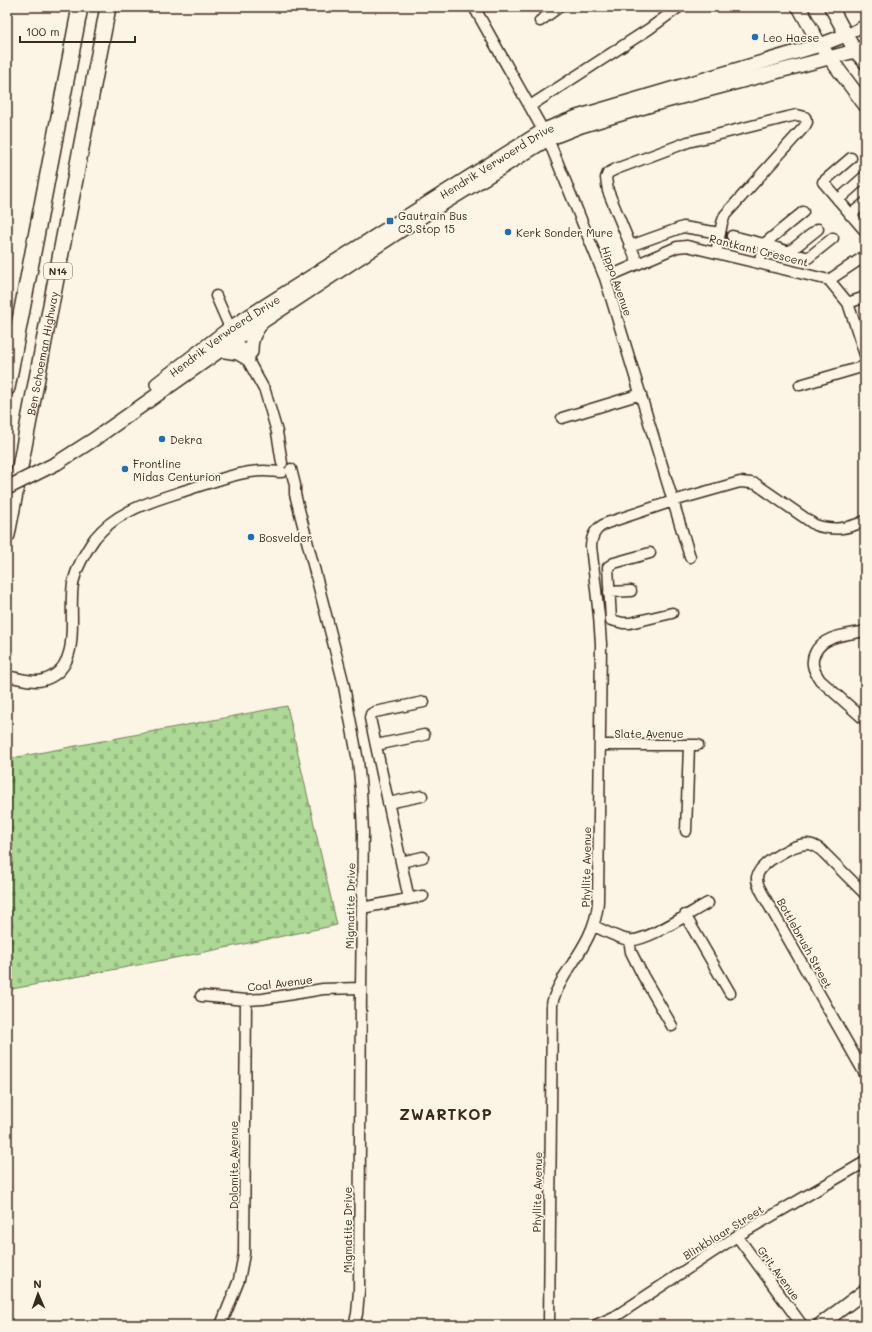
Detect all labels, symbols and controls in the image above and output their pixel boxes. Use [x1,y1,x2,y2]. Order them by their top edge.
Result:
scale bar [20,18,135,44]
text: 100 m [26,23,60,39]
place label: Leo Haese [763,30,819,45]
marker: Leo Haese [750,32,760,42]
street label: Hendrik Verwoerd Drive [436,119,556,202]
place label: Gautrain Bus C3 Stop 15 [398,208,467,236]
marker: Gautrain Bus C3 Stop 15 [385,216,395,226]
place label: Kerk Sonder Mure [516,225,613,240]
marker: Kerk Sonder Mure [503,227,513,237]
street label: Rantkant Crescent [708,230,810,270]
street label: Hippo Avenue [598,244,636,318]
road number: N14 [44,263,72,279]
street label: Ben Schoeman Highway [23,290,61,416]
street label: Hendrik Verwoerd Drive [166,291,283,380]
place label: Dekra [170,432,203,447]
marker: Dekra [157,434,167,444]
place label: Frontline Midas Centurion [133,456,221,484]
marker: Frontline Midas Centurion [120,464,130,474]
place label: Bosvelder [259,530,312,545]
marker: Bosvelder [246,532,256,542]
street label: Slate Avenue [614,726,684,741]
street label: Phyllite Avenue [578,826,594,908]
street label: Migmatite Drive [342,862,358,949]
street label: Bottlebrush Street [774,895,836,991]
street label: Coal Avenue [247,972,314,994]
district label: ZWARTKOP [399,1104,493,1124]
street label: Dolomite Avenue [226,1120,241,1209]
street label: Phyllite Avenue [529,1151,545,1233]
street label: Migmatite Drive [340,1187,355,1273]
street label: Blinkblaar Street [680,1201,766,1263]
street label: Grit Avenue [754,1243,804,1303]
north arrow [18,1274,58,1314]
text: N [33,1276,42,1291]

